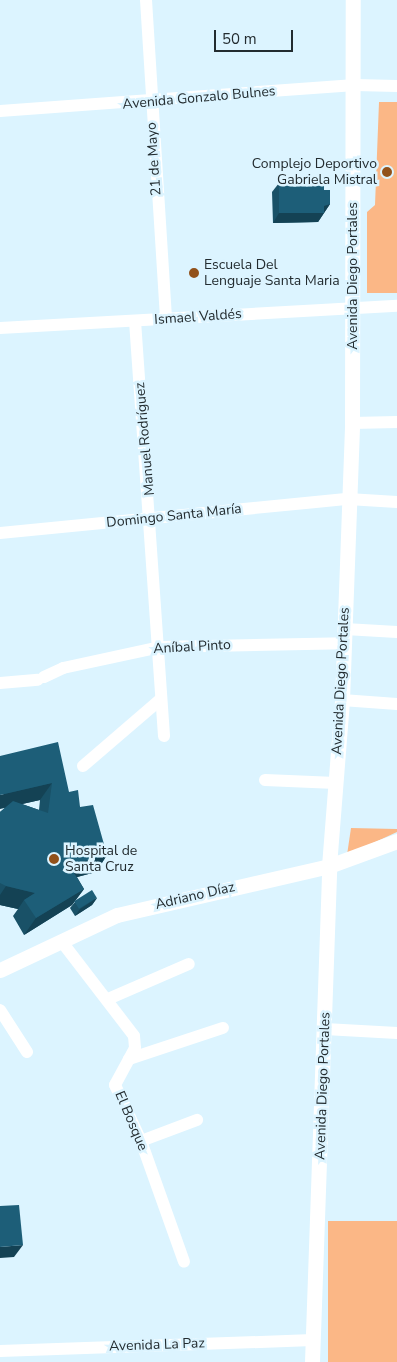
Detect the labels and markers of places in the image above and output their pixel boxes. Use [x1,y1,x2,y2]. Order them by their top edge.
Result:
place label: Complejo Deportivo Gabriela Mistral [252,156,377,188]
marker: Complejo Deportivo Gabriela Mistral [381,166,393,178]
place label: Escuela Del Lenguaje Santa Maria [204,257,340,290]
marker: Escuela Del Lenguaje Santa Maria [188,267,200,279]
place label: Hospital de Santa Cruz [65,843,137,876]
marker: Hospital de Santa Cruz [47,852,61,866]

